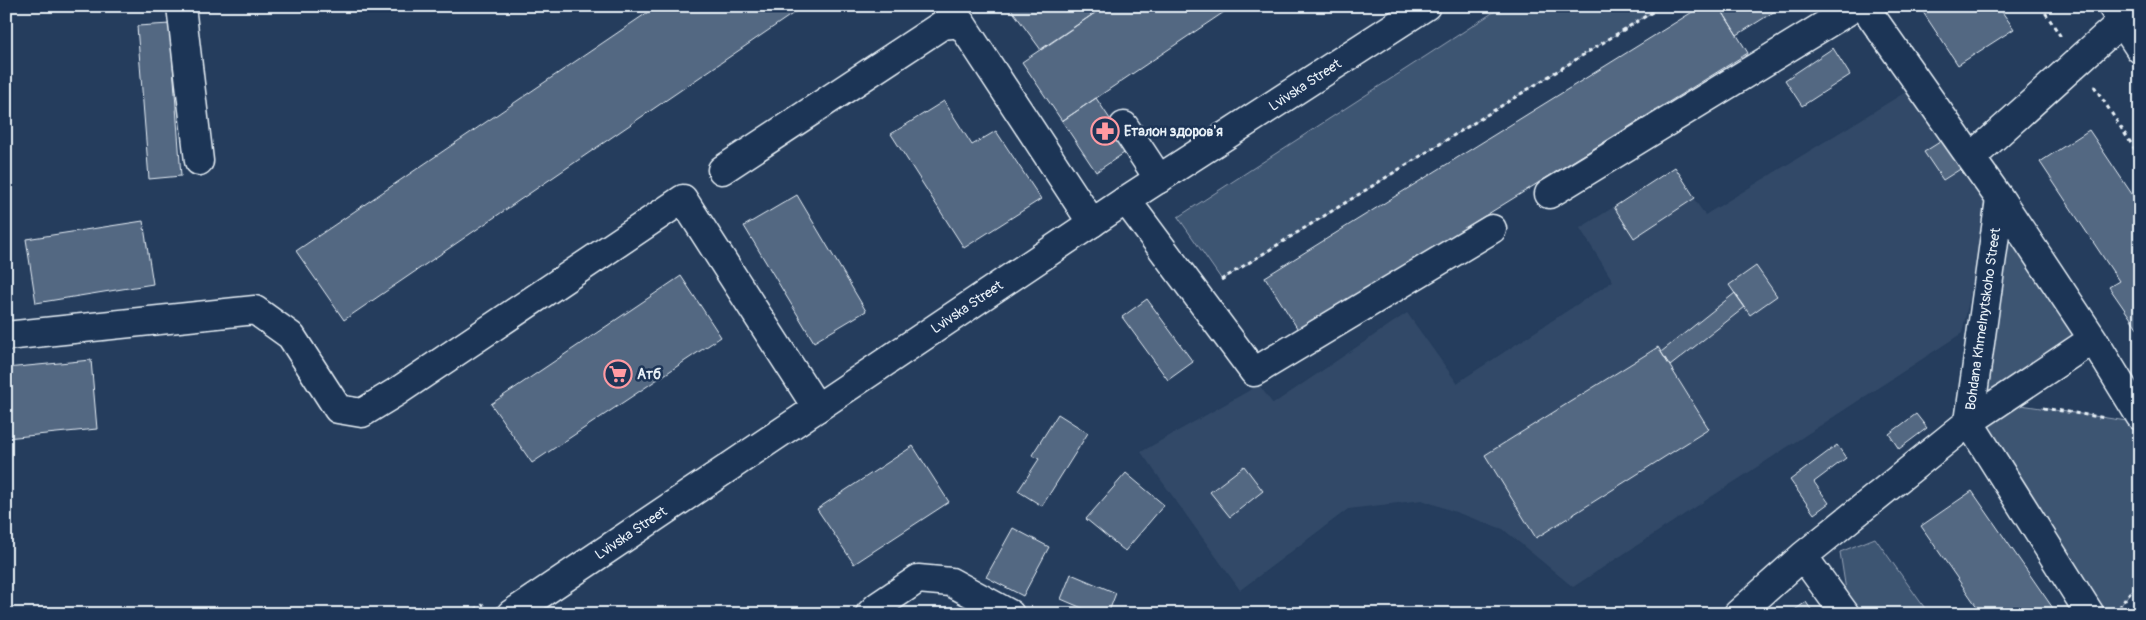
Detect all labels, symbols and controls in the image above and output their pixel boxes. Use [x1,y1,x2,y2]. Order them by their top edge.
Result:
street label: Lvivska Street [1266,55,1345,115]
pharmacy icon: Еталон здоров'я [1090,116,1120,146]
place label: Еталон здоров'я [1124,123,1223,140]
street label: Bohdana Khmelnytskoho Street [1962,226,2004,411]
street label: Lvivska Street [928,277,1006,337]
supermarket icon: Атб [603,359,633,389]
place label: Атб [637,366,661,383]
street label: Lvivska Street [592,503,670,563]

